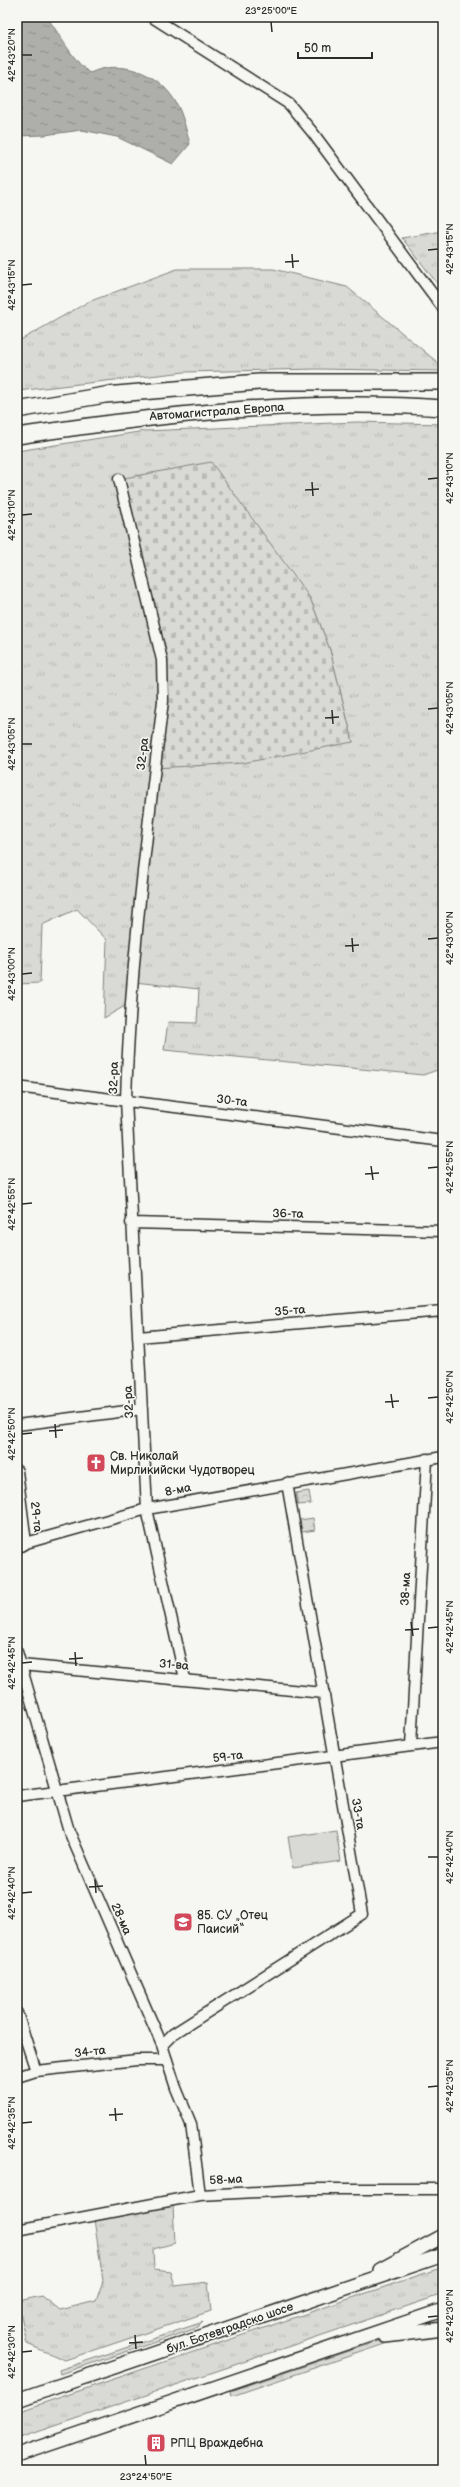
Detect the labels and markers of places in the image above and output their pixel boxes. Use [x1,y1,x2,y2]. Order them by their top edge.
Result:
place label: Св. Николай Мирликийски Чудотворец [110,1449,255,1478]
church icon: Св. Николай Мирликийски Чудотворец [85,1452,107,1474]
place label: 85. СУ „Отец Паисий“ [197,1908,268,1937]
school or university icon: 85. СУ „Отец Паисий“ [172,1911,194,1933]
building icon: РПЦ Враждебна [145,2432,167,2454]
place label: РПЦ Враждебна [170,2436,263,2451]

